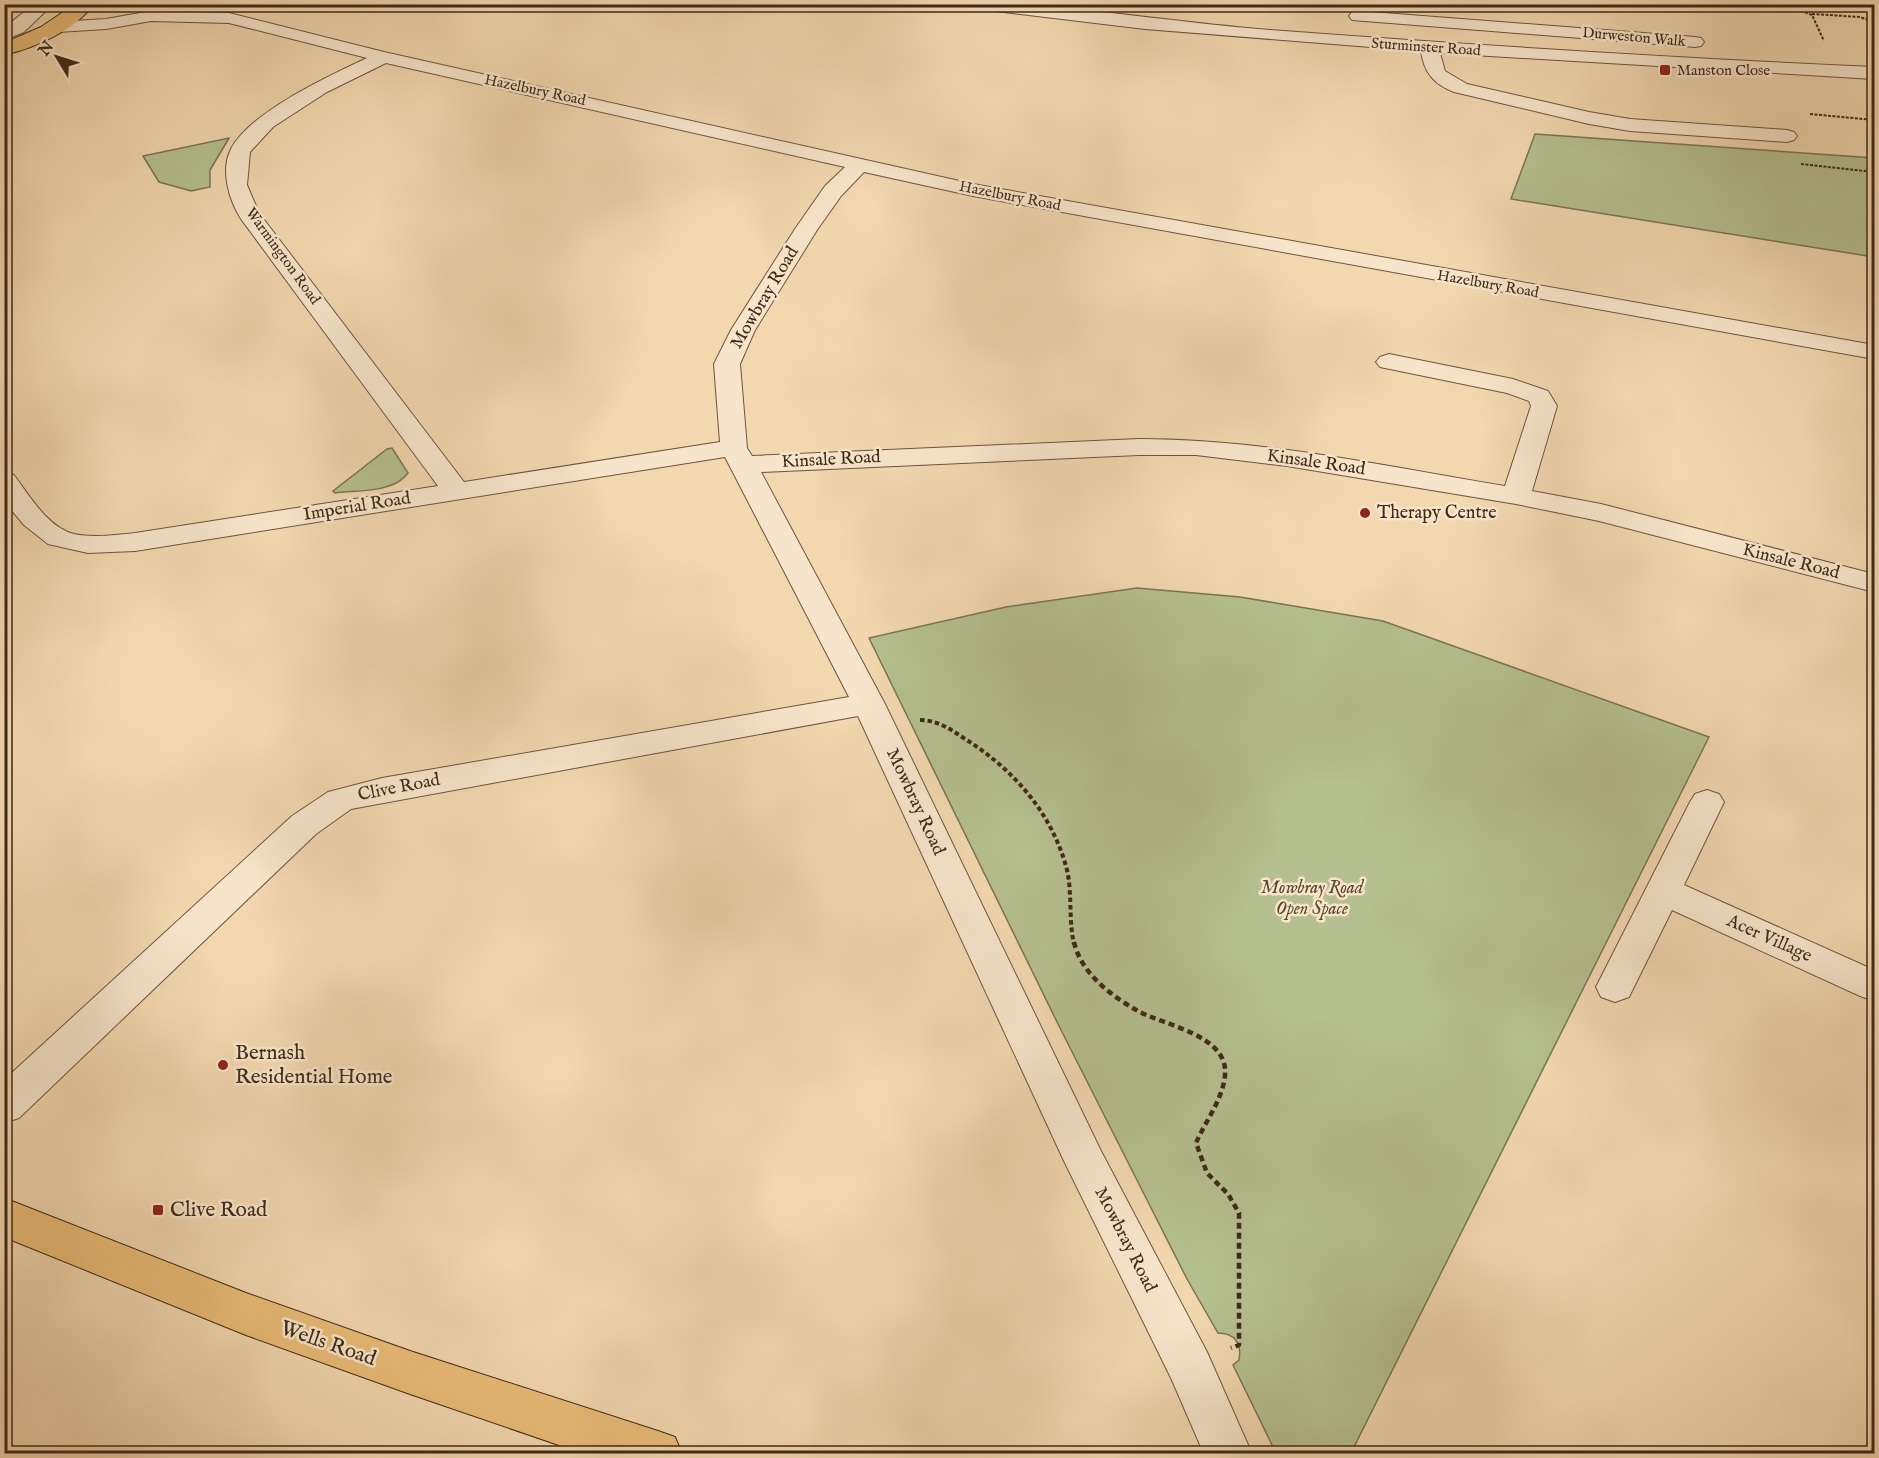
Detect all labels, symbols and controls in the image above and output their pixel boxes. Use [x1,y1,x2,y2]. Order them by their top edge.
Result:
street label: Durweston Walk [1582,23,1687,51]
north arrow [27,27,87,87]
street label: Sturminster Road [1371,34,1482,60]
text: N [34,37,59,61]
place label: Manston Close [1677,61,1770,80]
marker: Manston Close [1658,63,1672,77]
street label: Hazelbury Road [483,70,588,110]
street label: Hazelbury Road [958,177,1063,215]
street label: Warmington Road [241,204,325,309]
street label: Mowbray Road [725,242,805,353]
street label: Hazelbury Road [1436,266,1541,302]
street label: Kinsale Road [1265,445,1367,481]
street label: Kinsale Road [781,446,882,474]
street label: Imperial Road [302,487,413,527]
place label: Therapy Centre [1377,502,1496,525]
marker: Therapy Centre [1358,506,1372,520]
street label: Kinsale Road [1740,539,1842,585]
street label: Mowbray Road [880,745,950,859]
street label: Clive Road [356,769,442,807]
park label: Mowbray Road Open Space [1261,877,1365,921]
street label: Acer Village [1722,910,1815,968]
place label: Bernash Residential Home [235,1040,393,1091]
marker: Bernash Residential Home [216,1058,230,1072]
street label: Mowbray Road [1089,1183,1162,1297]
place label: Clive Road [170,1197,268,1224]
marker: Clive Road [151,1203,165,1217]
street label: Wells Road [277,1315,380,1373]

